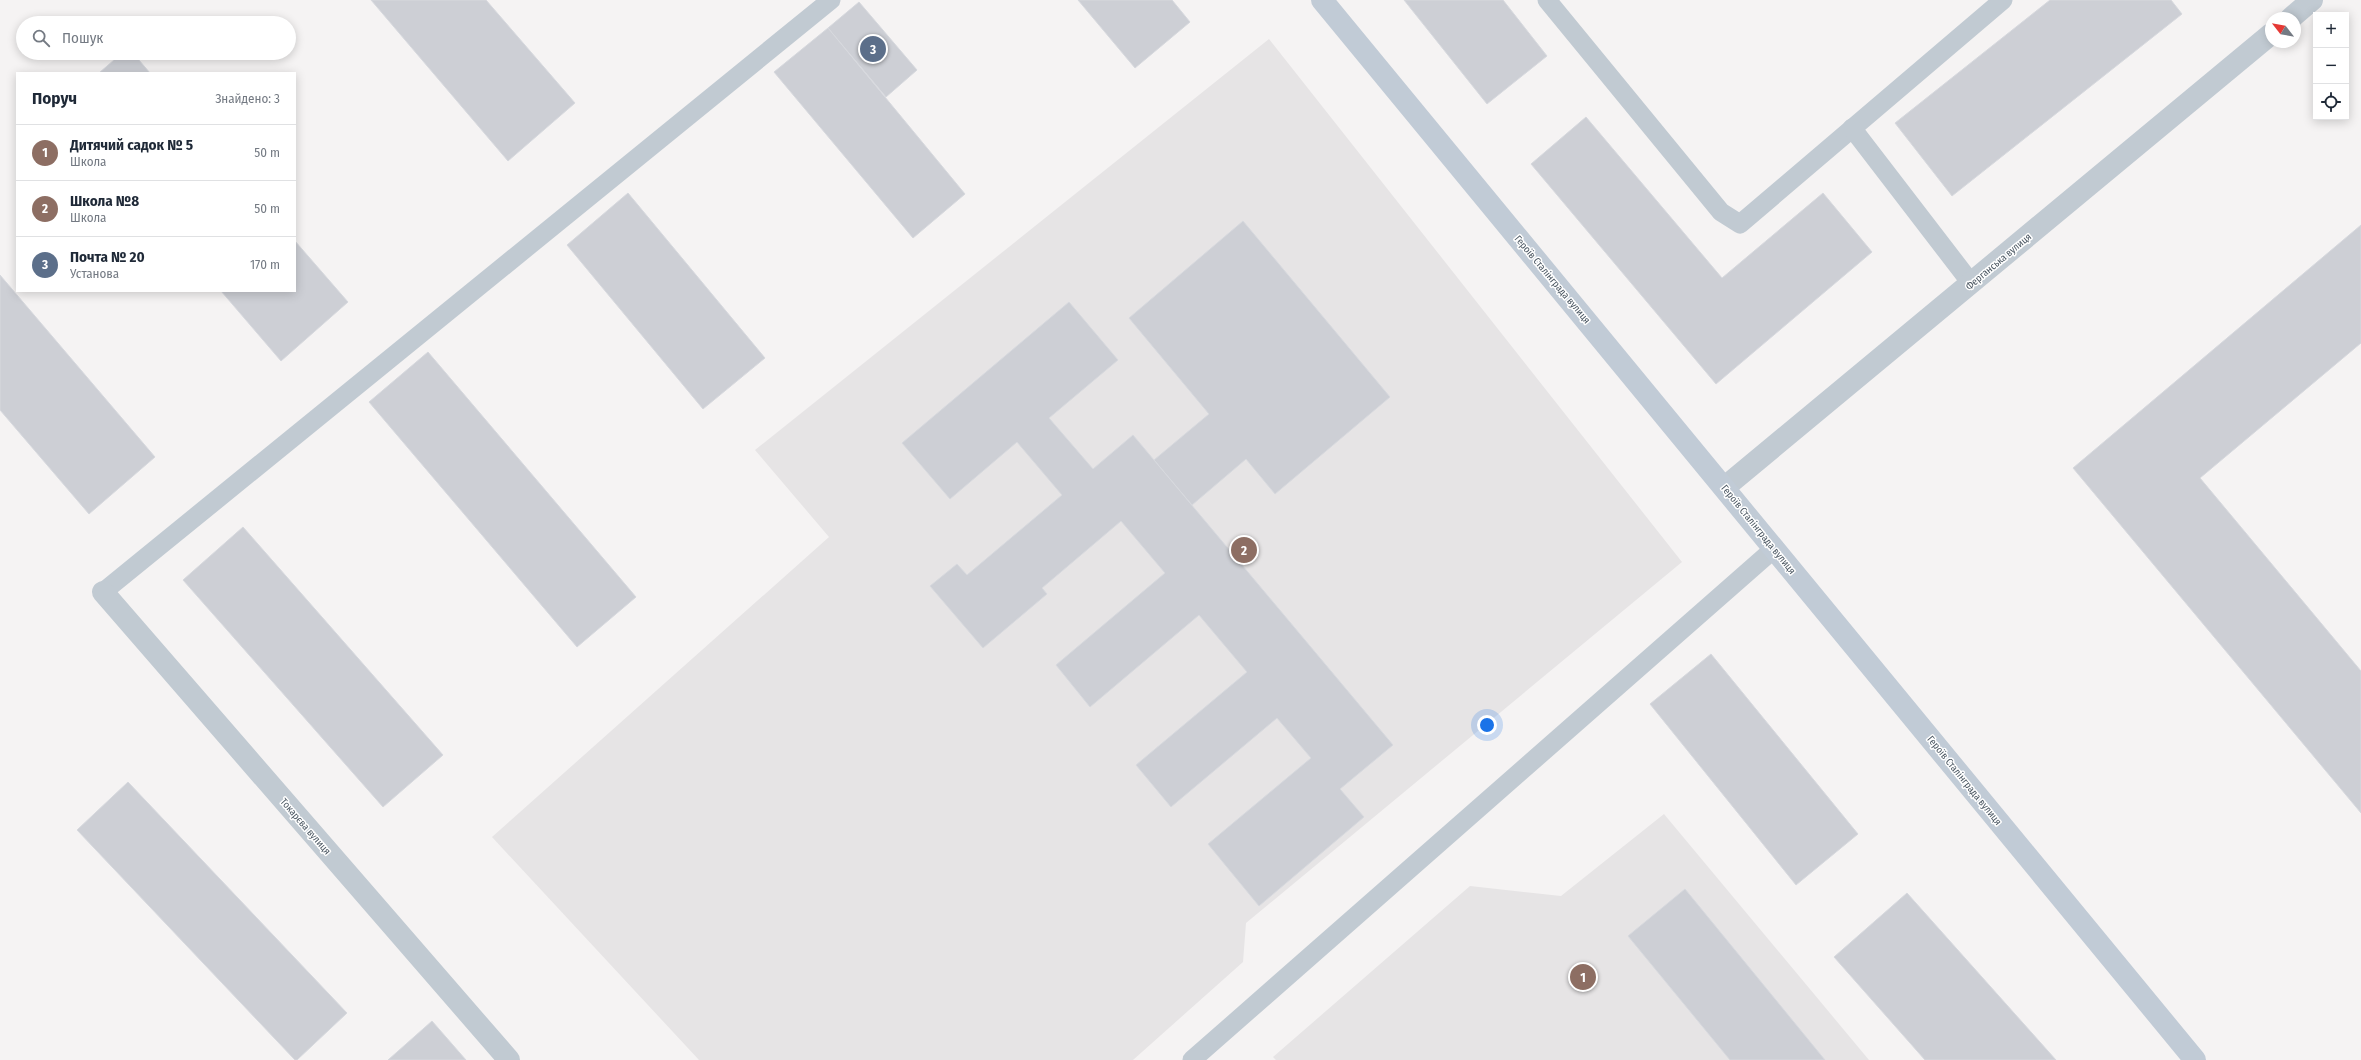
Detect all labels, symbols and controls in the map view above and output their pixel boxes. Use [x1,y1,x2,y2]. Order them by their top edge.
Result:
north arrow [2265,12,2301,48]
map controls [2313,12,2349,120]
button: + [2313,12,2349,48]
search box [16,16,296,60]
icon: search [30,27,52,49]
text: Пошук [62,29,103,47]
pin: 3 [860,34,886,64]
button: − [2313,48,2349,84]
button: locate [2313,84,2349,120]
text: Поруч [32,88,77,109]
text: Знайдено: 3 [215,91,280,106]
text: Дитячий садок № 5 [70,136,193,154]
text: 1 [42,145,48,160]
text: 50 m [254,145,280,160]
text: Школа [70,154,106,169]
text: Школа №8 [70,192,139,210]
text: 2 [42,201,48,216]
text: 50 m [254,201,280,216]
text: Школа [70,210,106,225]
street label: Ферганська вулиця [1963,231,2034,293]
street label: Героїв Сталінграда вулиця [1512,232,1593,326]
text: Почта № 20 [70,248,145,266]
text: 3 [42,257,48,272]
text: 170 m [250,257,280,272]
text: Установа [70,266,119,281]
street label: Героїв Сталінграда вулиця [1718,482,1799,577]
pin: 2 [1231,535,1257,565]
your location [1477,715,1497,735]
street label: Героїв Сталінграда вулиця [1924,733,2005,828]
street label: Токарєва вулиця [278,796,333,857]
pin: 1 [1570,962,1596,992]

